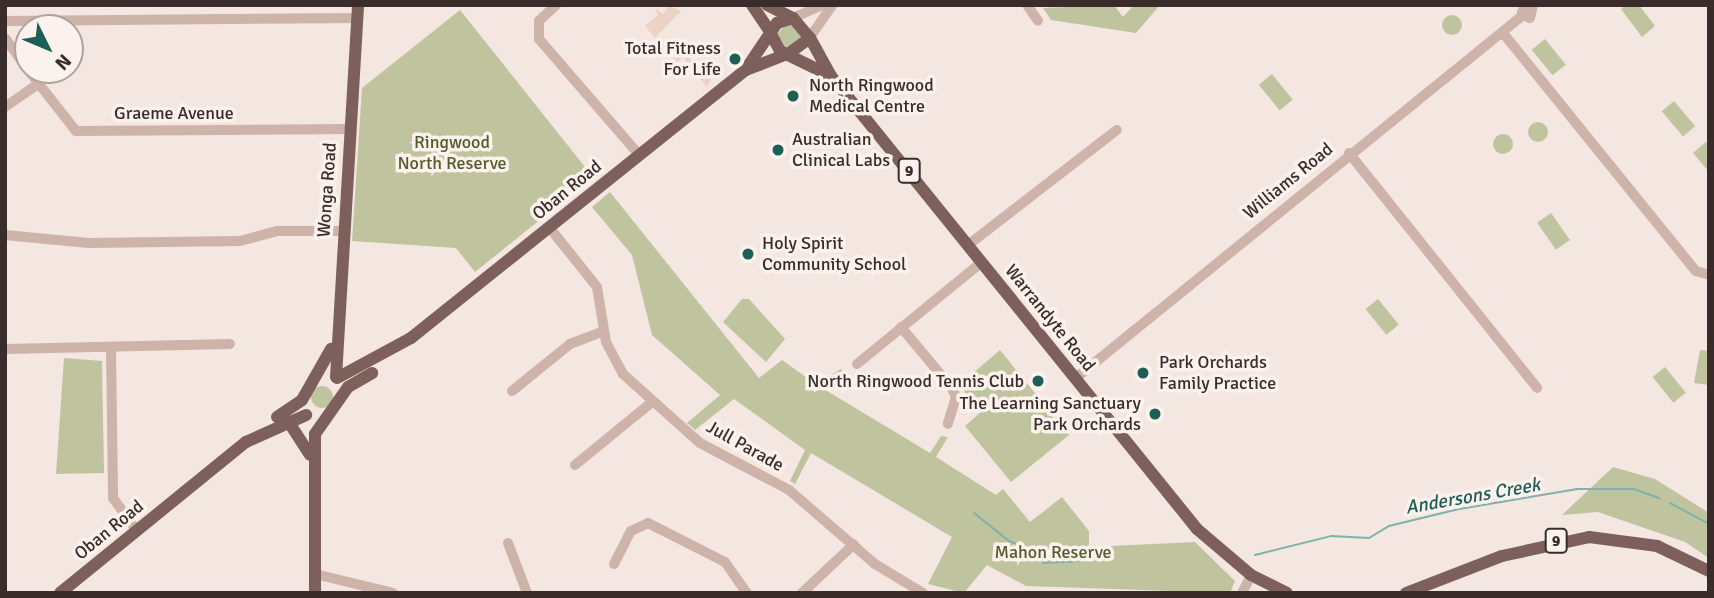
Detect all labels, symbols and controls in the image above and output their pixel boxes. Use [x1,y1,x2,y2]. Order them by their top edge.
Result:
north arrow [14,14,84,84]
place label: Total Fitness For Life [625,38,721,80]
text: N [50,49,76,75]
marker: Total Fitness For Life [727,51,743,67]
place label: North Ringwood Medical Centre [809,75,934,118]
marker: North Ringwood Medical Centre [783,86,803,106]
street label: Graeme Avenue [114,102,234,124]
place label: Australian Clinical Labs [792,129,890,172]
park label: Ringwood North Reserve [397,132,507,174]
street label: Williams Road [1239,138,1337,224]
street label: Wonga Road [313,142,341,238]
marker: Australian Clinical Labs [770,142,786,158]
street label: Oban Road [528,156,606,224]
road number: 9 [897,158,921,183]
place label: Holy Spirit Community School [762,233,906,276]
marker: Holy Spirit Community School [740,246,756,262]
street label: Warrandyte Road [1000,260,1100,376]
place label: Park Orchards Family Practice [1159,352,1276,394]
marker: Park Orchards Family Practice [1133,363,1153,383]
place label: North Ringwood Tennis Club [807,370,1024,392]
marker: North Ringwood Tennis Club [1030,373,1046,389]
place label: The Learning Sanctuary Park Orchards [960,393,1141,436]
marker: The Learning Sanctuary Park Orchards [1147,406,1163,422]
street label: Jull Parade [702,416,788,476]
water label: Andersons Creek [1404,474,1542,520]
street label: Oban Road [70,496,148,564]
road number: 9 [1544,528,1568,554]
park label: Mahon Reserve [994,541,1112,563]

